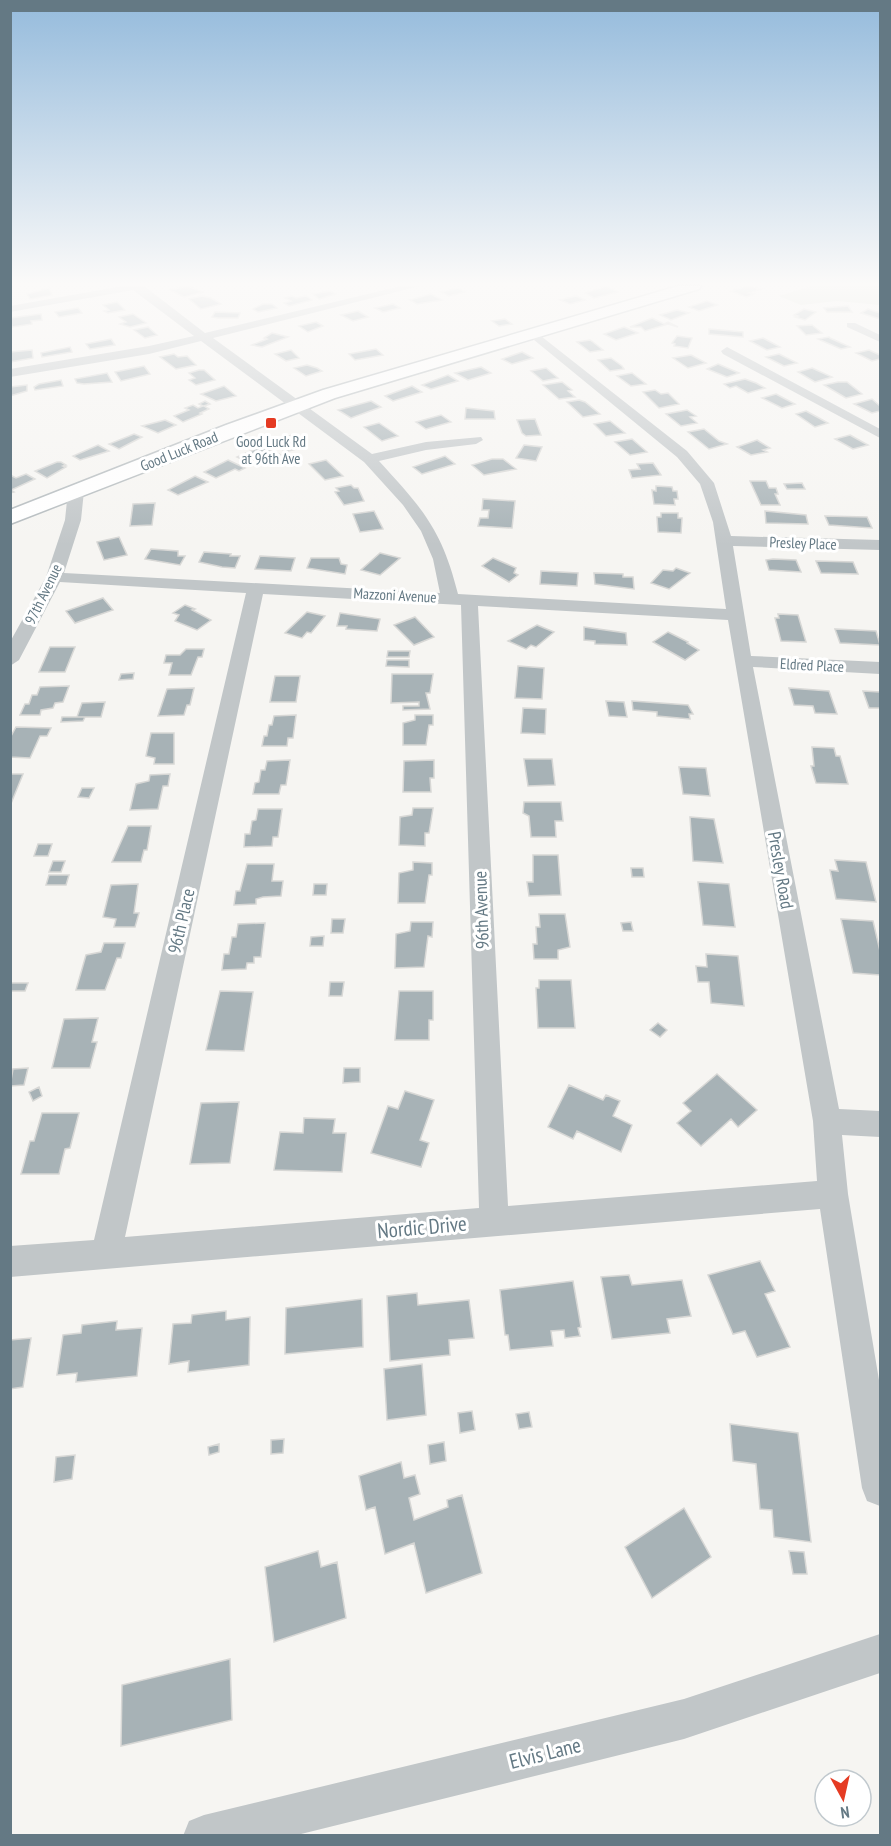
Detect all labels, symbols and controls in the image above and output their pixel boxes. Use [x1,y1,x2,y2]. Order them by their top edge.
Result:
marker: Good Luck Rd at 96th Ave [264,416,278,430]
street label: Good Luck Road [137,427,221,475]
place label: Good Luck Rd at 96th Ave [236,432,306,468]
street label: Presley Place [769,532,837,554]
street label: 97th Avenue [20,561,66,627]
street label: Mazzoni Avenue [353,583,437,607]
street label: Eldred Place [780,654,844,676]
street label: Presley Road [763,830,799,910]
street label: 96th Avenue [468,871,494,949]
street label: 96th Place [162,886,200,956]
street label: Nordic Drive [376,1210,468,1244]
street label: Elvis Lane [506,1731,584,1775]
north arrow [813,1768,873,1828]
text: N [839,1802,851,1823]

